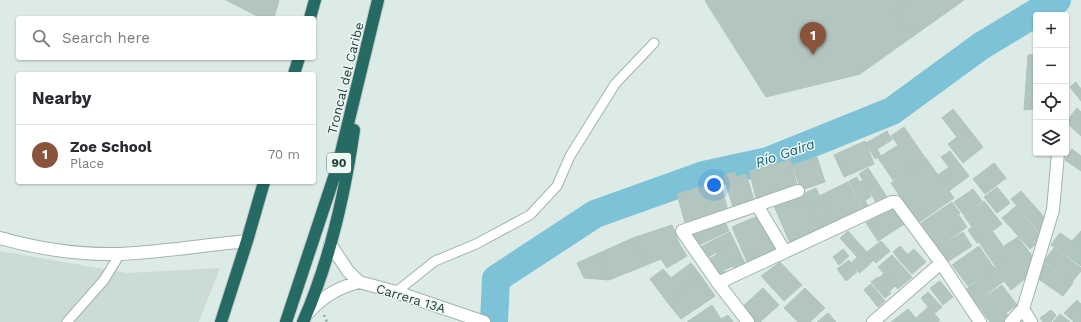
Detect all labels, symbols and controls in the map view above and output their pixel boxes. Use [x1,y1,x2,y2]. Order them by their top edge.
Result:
map controls [1033,12,1069,156]
button: + [1033,12,1069,48]
search box [16,16,316,60]
street label: Troncal del Caribe [324,21,367,136]
pin: 1 [800,22,826,55]
icon: search [30,27,52,49]
text: Search here [62,29,150,47]
button: − [1033,48,1069,84]
button: locate [1033,84,1069,120]
text: Nearby [32,88,91,108]
button: layers [1033,120,1069,156]
water label: Río Gaira [753,135,817,171]
text: Zoe School [70,138,152,156]
text: 1 [42,147,48,162]
text: 70 m [268,147,300,162]
road number: 90 [327,153,351,173]
text: Place [70,156,104,171]
your location [704,175,724,195]
street label: Carrera 13A [374,281,448,316]

